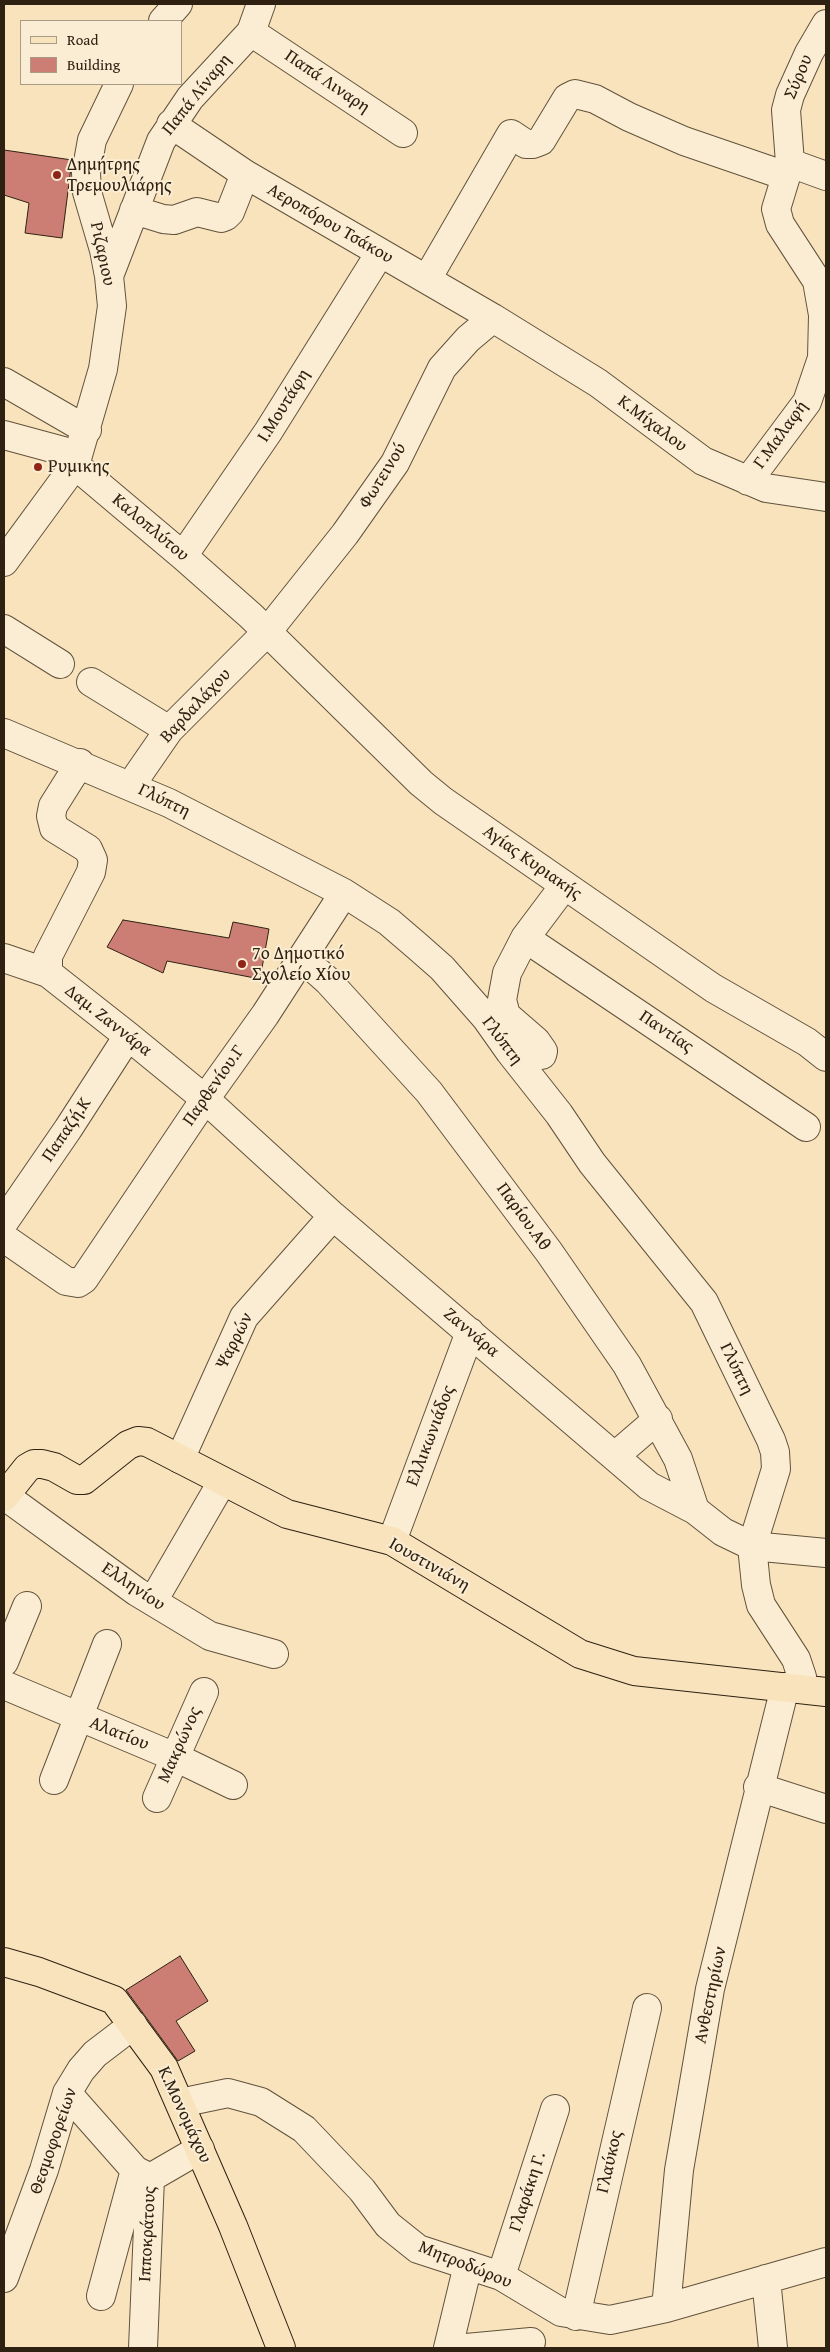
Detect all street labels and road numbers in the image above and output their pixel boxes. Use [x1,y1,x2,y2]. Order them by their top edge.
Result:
street label: Παπά Λιναρη [280,46,374,118]
street label: Παπά Λίναρη [158,50,236,140]
street label: Σύρου [780,52,818,102]
street label: Αεροπόρου Τσάκου [263,179,397,269]
street label: Ριζαριου [85,220,119,288]
street label: Ι.Μουτάφη [253,365,315,447]
street label: Κ.Μίχαλου [613,391,691,457]
street label: Γ.Μαλαφή [749,397,813,473]
street label: Φωτεινού [354,439,412,513]
street label: Καλοπλύτου [107,490,193,566]
street label: Βαρδαλάχου [156,664,236,748]
street label: Γλύπτη [135,779,193,823]
street label: Αγίας Κυριακής [478,821,586,905]
street label: Δαμ. Ζαννάρα [60,980,156,1062]
street label: Παντίας [635,1006,697,1058]
street label: Γλύπτη [477,1013,527,1069]
street label: Παρθενίου.Γ [178,1042,250,1130]
street label: Παπαζή.Κ [38,1094,96,1166]
street label: Παρίου.Αθ [491,1179,555,1255]
street label: Ζαννάρα [439,1303,503,1363]
street label: Ψαρρών [212,1309,258,1373]
street label: Γλύπτη [714,1340,758,1398]
street label: Ελλικωνιάδος [402,1382,460,1490]
street label: Ιουστινιάνη [385,1533,473,1597]
street label: Ελληνίου [97,1558,169,1616]
street label: Μακρώνος [154,1703,206,1787]
street label: Αλατίου [86,1712,152,1756]
street label: Ανθεστηρίων [690,1944,732,2046]
street label: Κ.Μονομάχου [152,2063,216,2167]
street label: Θεσμοφορείων [26,2085,82,2197]
street label: Γλαύκος [592,2128,628,2196]
street label: Γλαράκη Γ. [505,2149,551,2235]
street label: Ιπποκράτους [135,2186,161,2282]
street label: Μητροδώρου [415,2236,515,2294]

